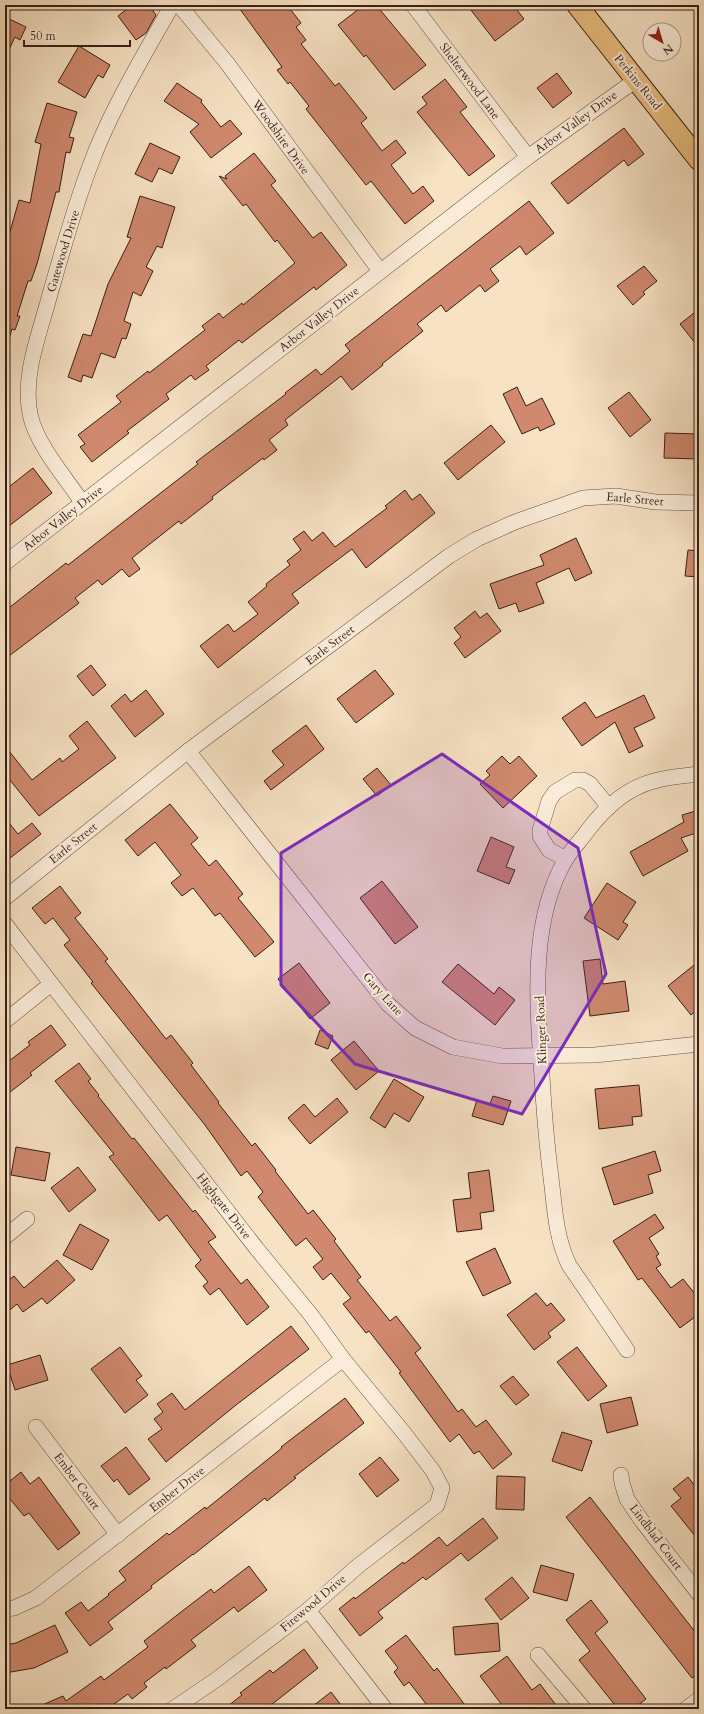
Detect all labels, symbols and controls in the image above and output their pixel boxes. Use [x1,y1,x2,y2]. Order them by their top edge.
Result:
scale bar [24,22,130,48]
north arrow [642,22,682,62]
text: 50 m [30,28,57,44]
street label: Shelterwood Lane [436,40,504,122]
text: N [659,41,676,59]
street label: Perkins Road [611,51,666,114]
street label: Arbor Valley Drive [532,87,620,157]
street label: Woodshire Drive [248,96,314,178]
street label: Gatewood Drive [43,208,83,294]
street label: Arbor Valley Drive [276,283,362,355]
street label: Arbor Valley Drive [20,482,106,554]
street label: Earle Street [606,489,665,509]
street label: Earle Street [302,621,358,669]
street label: Earle Street [46,819,101,867]
street label: Gary Lane [359,969,407,1019]
street label: Klinger Road [532,995,550,1064]
street label: Highgate Drive [193,1170,255,1242]
street label: Ember Court [50,1449,104,1513]
street label: Ember Drive [146,1462,208,1516]
street label: Lindblad Court [626,1501,686,1573]
street label: Firewood Drive [277,1571,349,1635]

